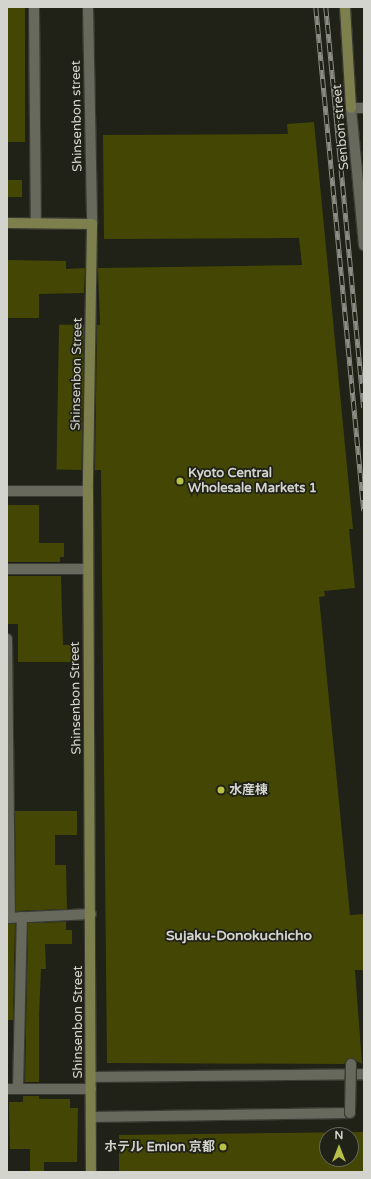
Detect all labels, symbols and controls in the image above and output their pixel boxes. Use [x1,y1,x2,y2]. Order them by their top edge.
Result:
street label: Shinsenbon street [68,60,86,172]
street label: Senbon street [329,83,353,171]
street label: Shinsenbon Street [68,317,86,431]
place label: Kyoto Central Wholesale Markets 1 [188,466,317,497]
marker: Kyoto Central Wholesale Markets 1 [175,476,185,486]
street label: Shinsenbon Street [67,641,85,755]
place label: 水産棟 [229,782,268,798]
marker: 水産棟 [216,785,226,795]
district label: Sujaku-Donokuchicho [166,928,312,944]
street label: Shinsenbon Street [70,965,86,1079]
north arrow [319,1127,359,1167]
text: N [335,1129,343,1142]
place label: ホテル Emion 京都 [104,1139,215,1155]
marker: ホテル Emion 京都 [218,1142,228,1152]

